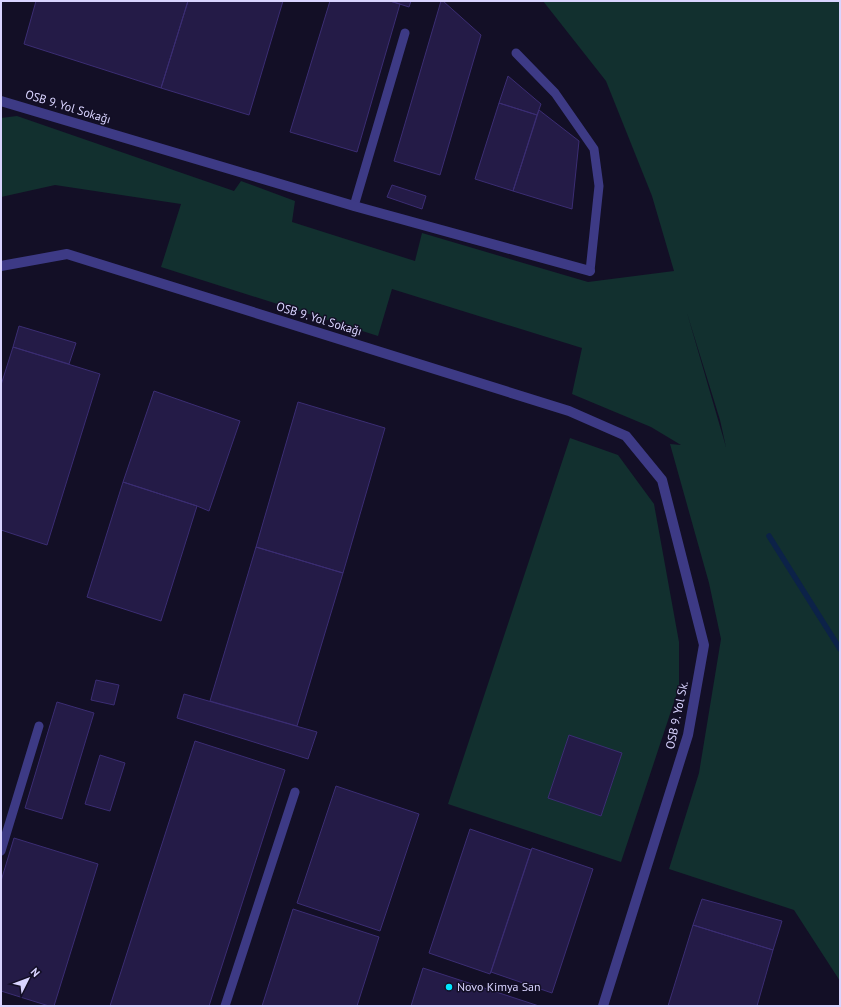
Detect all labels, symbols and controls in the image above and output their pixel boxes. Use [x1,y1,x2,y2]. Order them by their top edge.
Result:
street label: OSB 9. Yol Sokağı [23,86,113,127]
street label: OSB 9. Yol Sokağı [274,298,364,339]
street label: OSB 9. Yol Sk. [662,679,691,750]
north arrow [8,959,48,999]
text: N [28,965,43,980]
place label: Novo Kimya San [457,979,541,994]
marker: Novo Kimya San [444,982,454,992]

